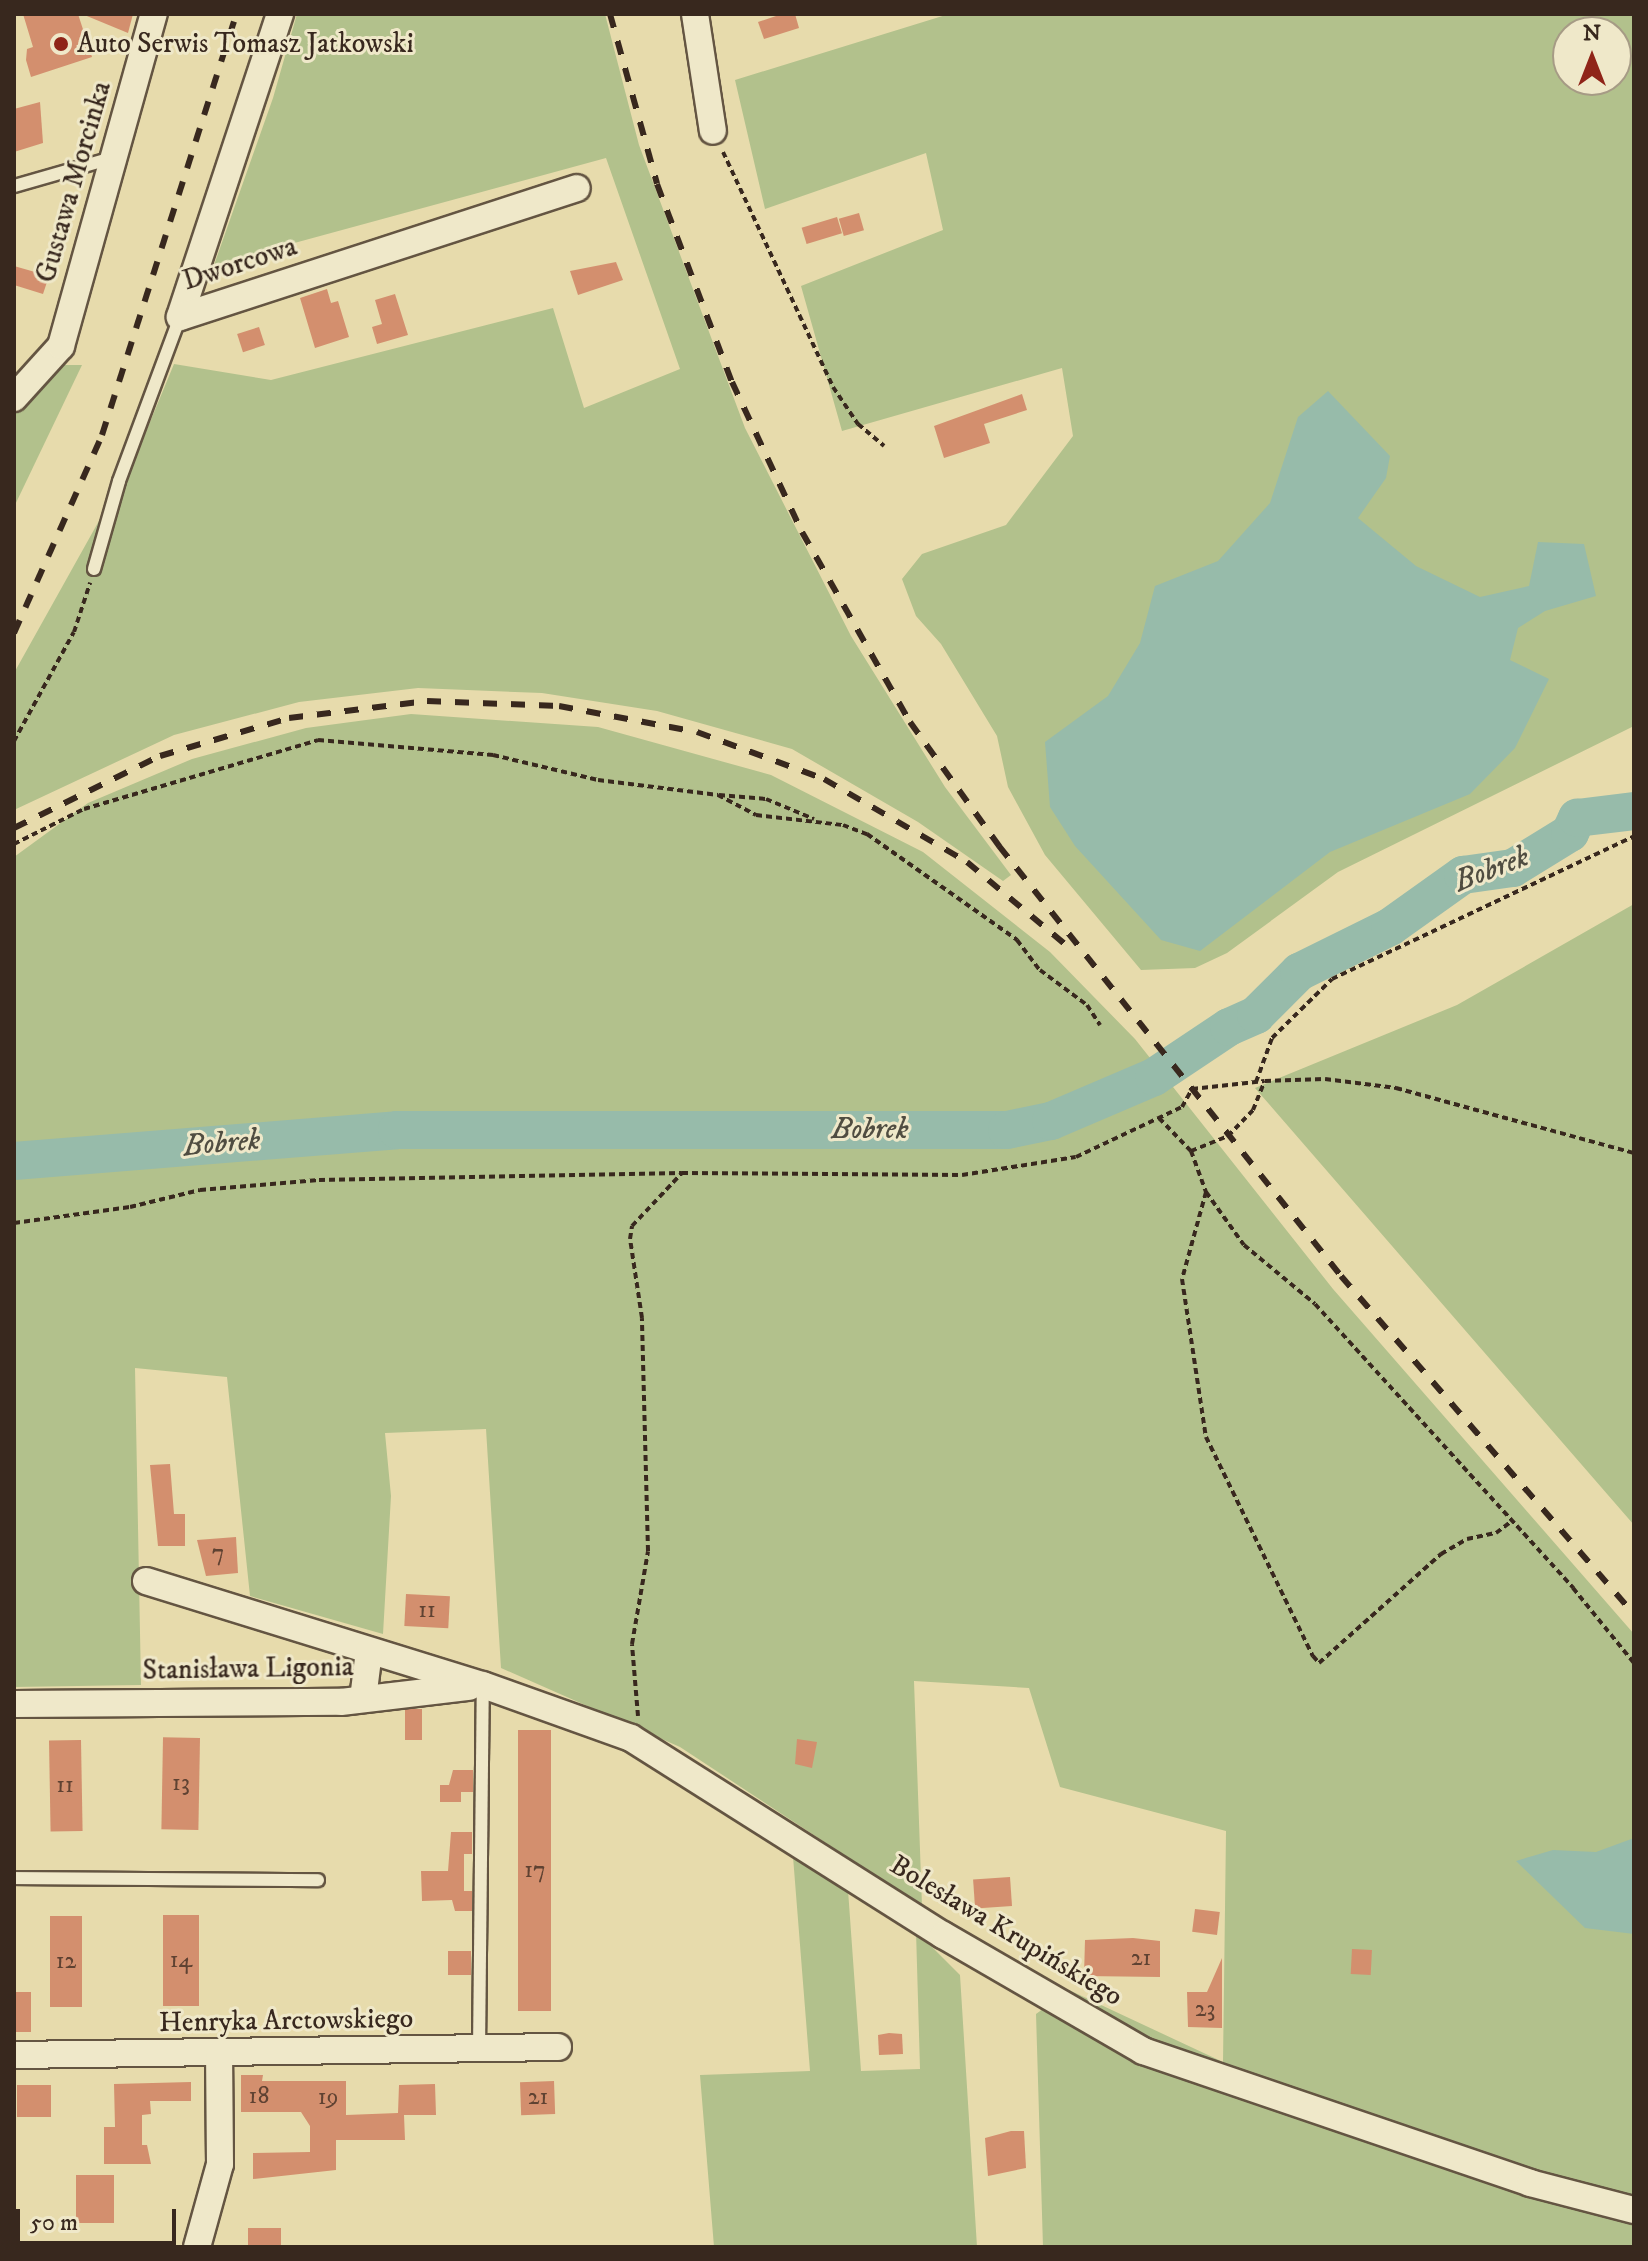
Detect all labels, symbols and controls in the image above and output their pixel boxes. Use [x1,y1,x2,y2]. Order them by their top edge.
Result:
north arrow [1552,16,1632,96]
text: N [1583,20,1601,47]
place label: Auto Serwis Tomasz Jatkowski [77,27,414,61]
marker: Auto Serwis Tomasz Jatkowski [52,35,70,53]
street label: Gustawa Morcinka [29,78,119,286]
street label: Dworcowa [179,230,301,298]
water label: Bobrek [1450,839,1534,901]
water label: Bobrek [831,1112,909,1148]
water label: Bobrek [182,1123,262,1165]
house number: 7 [212,1540,224,1568]
house number: 11 [418,1597,436,1625]
street label: Stanisława Ligonia [142,1650,354,1688]
house number: 13 [172,1770,190,1798]
house number: 11 [56,1772,74,1800]
street label: Bolesława Krupińskiego [884,1848,1128,2014]
house number: 17 [524,1857,546,1885]
house number: 21 [1131,1945,1151,1973]
house number: 14 [170,1947,192,1975]
house number: 12 [56,1948,76,1976]
house number: 23 [1195,1996,1215,2024]
street label: Henryka Arctowskiego [159,2002,413,2040]
house number: 18 [249,2083,269,2111]
house number: 19 [318,2084,338,2112]
house number: 21 [528,2084,548,2112]
scale bar [20,2193,180,2243]
text: 50 m [30,2208,78,2238]

